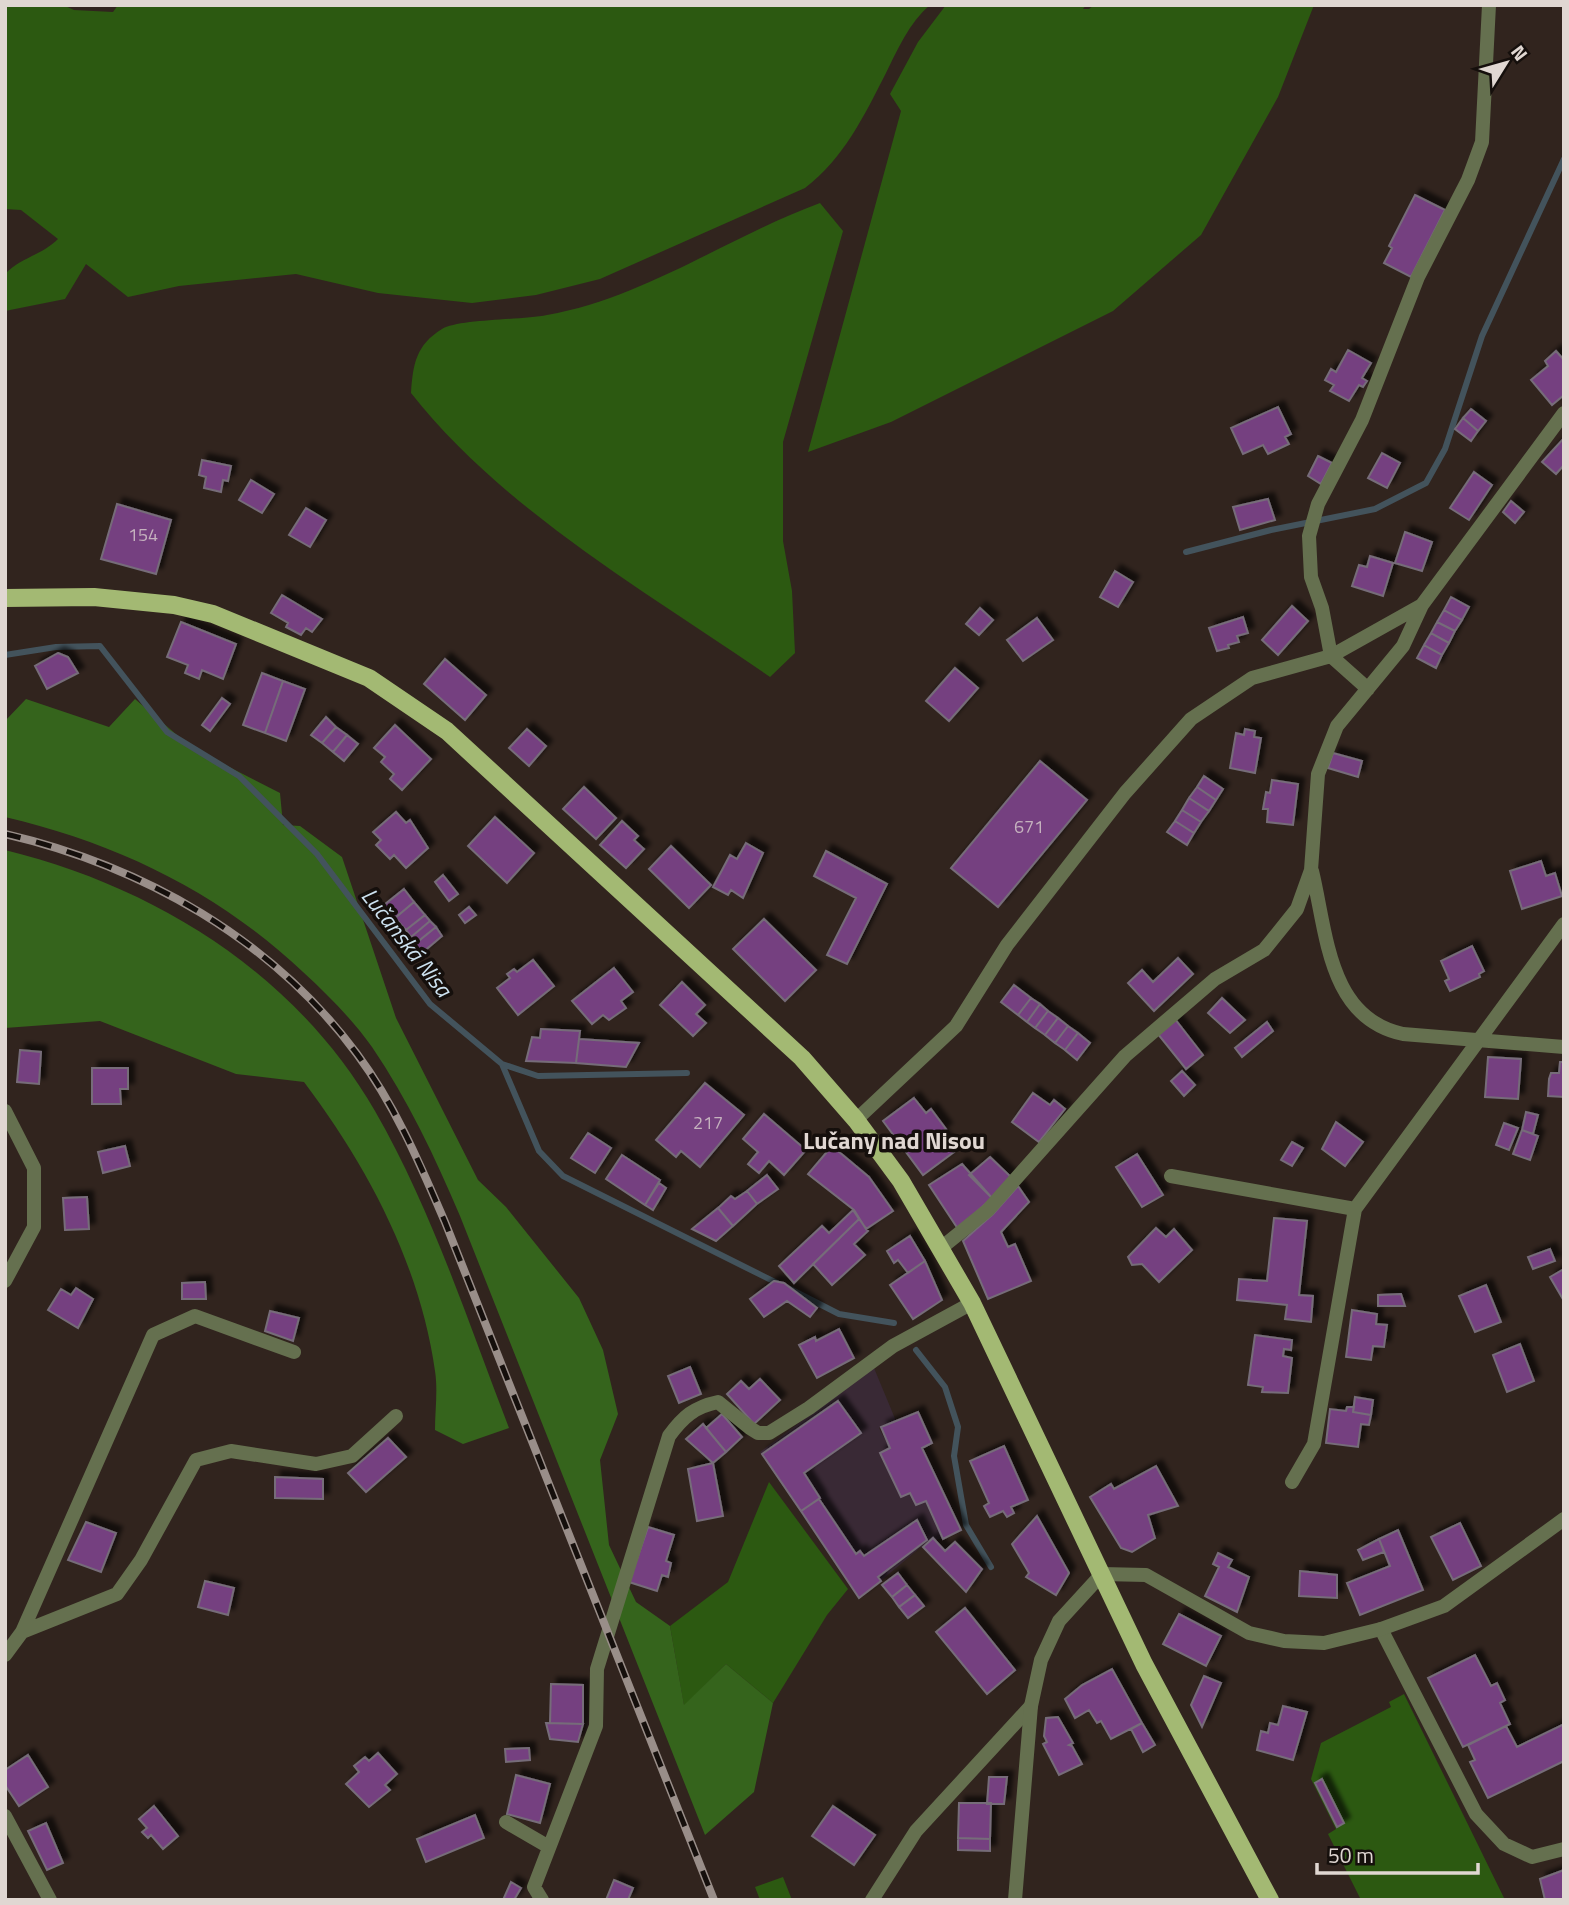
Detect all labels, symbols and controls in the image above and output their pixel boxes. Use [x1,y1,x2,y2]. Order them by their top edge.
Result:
north arrow [1471,28,1541,98]
text: N [1504,38,1536,66]
house number: 154 [128,521,158,548]
house number: 671 [1014,813,1044,840]
water label: Lučanská Nisa [353,880,462,1005]
house number: 217 [693,1109,723,1136]
district label: Lučany nad Nisou [803,1122,985,1158]
scale bar [1317,1832,1478,1876]
text: 50 m [1328,1839,1374,1871]

